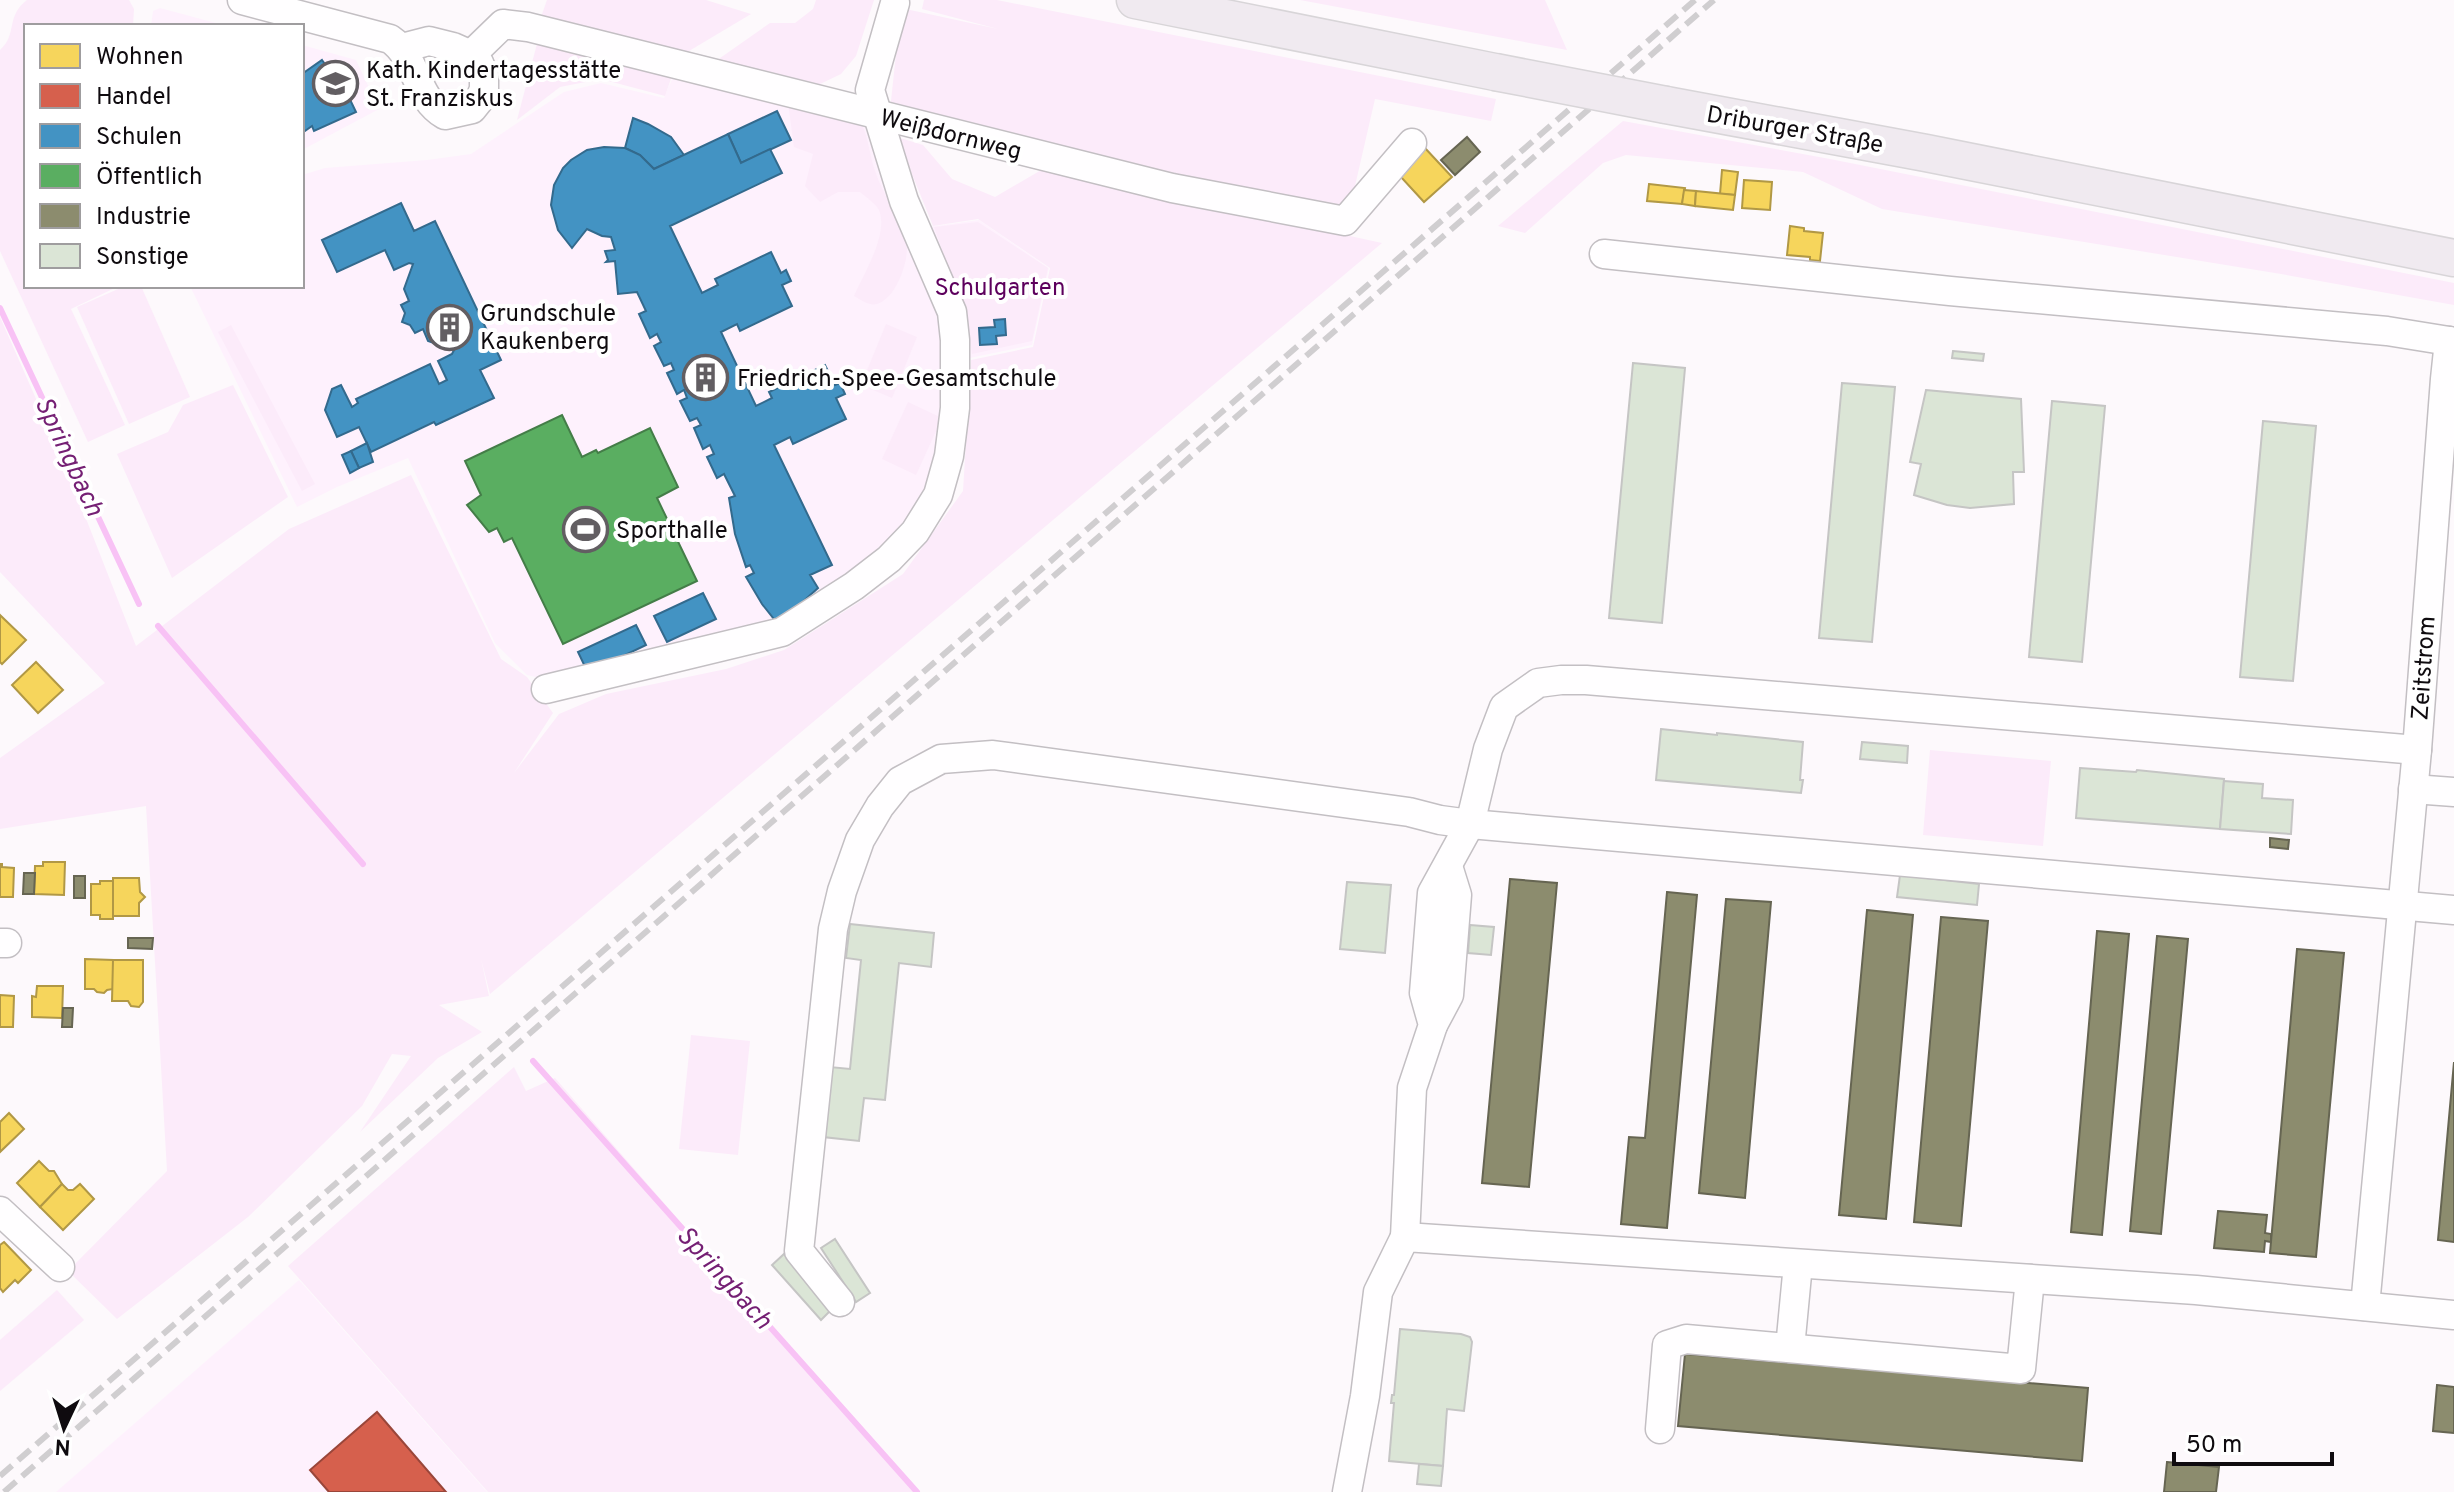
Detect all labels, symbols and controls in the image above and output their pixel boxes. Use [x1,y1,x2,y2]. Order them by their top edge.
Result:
legend [24,24,304,288]
text: Wohnen [96,43,183,73]
place label: Kath. Kindertagesstätte St. Franziskus [366,57,621,115]
school or university icon: Kath. Kindertagesstätte St. Franziskus [311,60,359,108]
text: Handel [96,83,172,113]
street label: Driburger Straße [1704,101,1885,161]
street label: Weißdornweg [877,104,1024,168]
text: Schulen [96,123,182,153]
text: Öffentlich [96,161,203,193]
text: Industrie [96,203,191,233]
text: Sonstige [96,243,189,273]
park label: Schulgarten [934,274,1066,304]
place label: Grundschule Kaukenberg [480,300,616,358]
building icon: Grundschule Kaukenberg [425,303,473,351]
building icon: Friedrich-Spee-Gesamtschule [682,354,730,402]
place label: Friedrich-Spee-Gesamtschule [737,365,1057,395]
water label: Springbach [26,392,110,522]
sports icon: Sporthalle [561,506,609,554]
place label: Sporthalle [616,517,728,547]
street label: Zeitstrom [2406,615,2444,721]
water label: Springbach [668,1220,778,1337]
north arrow [24,1388,104,1468]
scale bar [2174,1416,2332,1466]
text: N [54,1431,72,1459]
text: 50 m [2186,1431,2242,1461]

